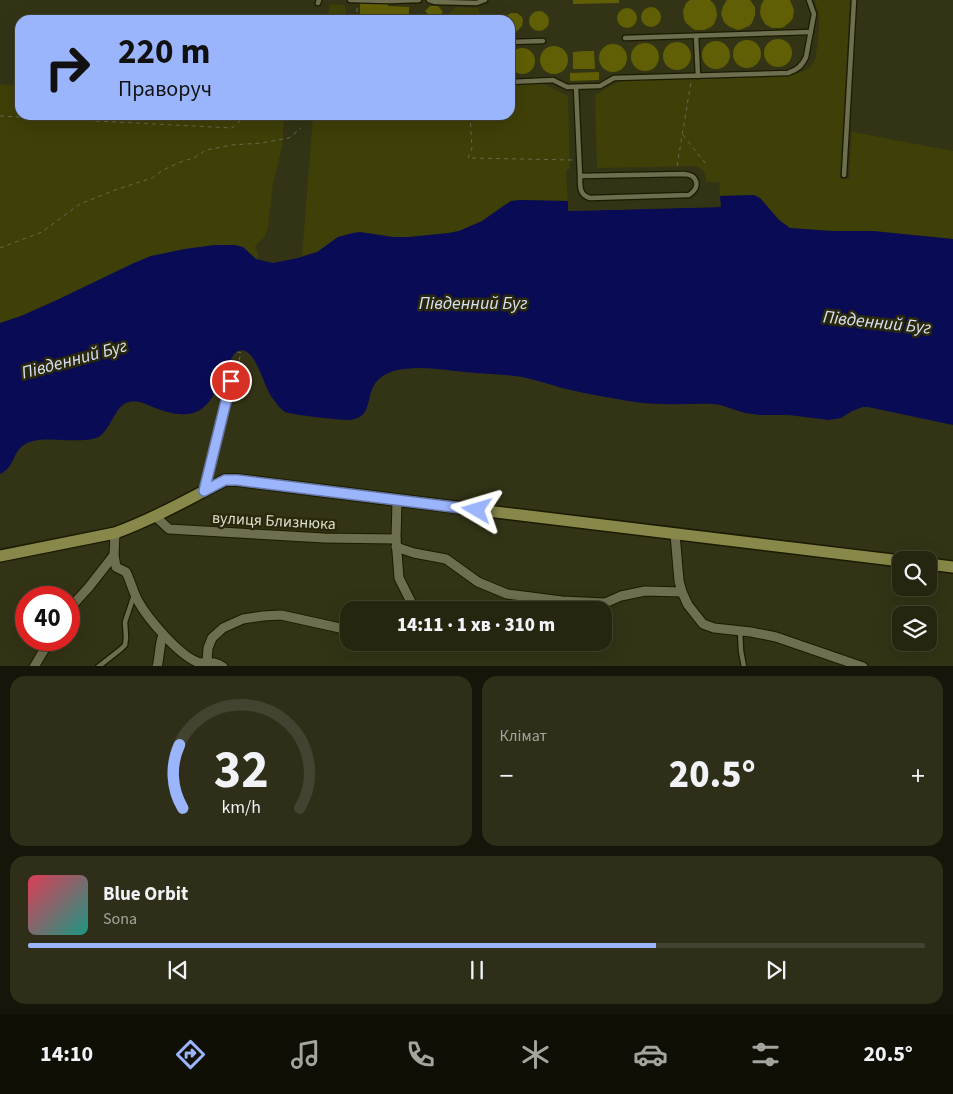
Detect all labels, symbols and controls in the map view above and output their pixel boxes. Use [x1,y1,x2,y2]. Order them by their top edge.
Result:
text: 220 m [118,27,210,77]
icon: right [35,35,100,100]
text: Праворуч [118,73,212,105]
water label: Південний Буг [419,291,527,316]
water label: Південний Буг [822,304,932,341]
water label: Південний Буг [19,333,130,386]
pin [210,360,252,402]
icon: arrive [217,367,245,395]
position arrow [450,483,502,535]
street label: вулиця Близнюка [211,507,336,535]
map controls [892,551,937,651]
button: search [892,551,937,596]
speed limit sign: 40 [15,586,80,651]
button: layers [892,606,937,651]
text: 14:11 · 1 хв · 310 m [397,612,555,639]
text: Клімат [500,725,547,747]
text: 32 [213,734,268,808]
text: 20.5° [669,748,756,802]
text: − [500,756,513,796]
text: + [911,756,925,796]
text: km/h [221,795,261,820]
text: Blue Orbit [103,881,188,908]
text: Sona [103,908,137,930]
icon: previous [164,956,192,984]
icon: pause [463,956,491,984]
icon: next [762,956,790,984]
icon: directions [173,1037,208,1072]
icon: music [288,1037,323,1072]
icon: phone [403,1037,438,1072]
icon: climate [518,1037,553,1072]
icon: car [633,1037,668,1072]
icon: filters [748,1037,783,1072]
text: 14:10 [40,1038,93,1070]
text: 20.5° [863,1038,913,1070]

